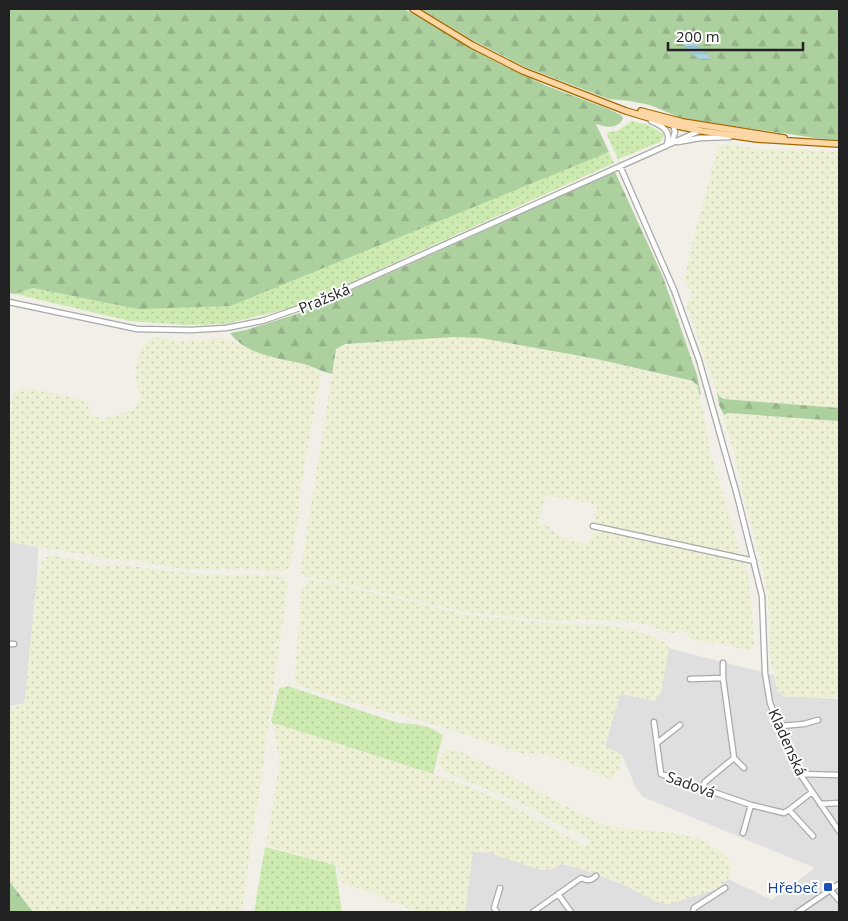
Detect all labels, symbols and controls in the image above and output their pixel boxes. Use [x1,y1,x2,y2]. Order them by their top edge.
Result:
scale bar [668,20,803,52]
text: 200 m [676,26,720,46]
street label: Pražská [295,278,353,318]
street label: Kladenská [764,705,812,779]
street label: Sadová [664,766,718,802]
place label: Hřebeč [768,877,818,897]
marker: Hřebeč [822,881,834,893]

